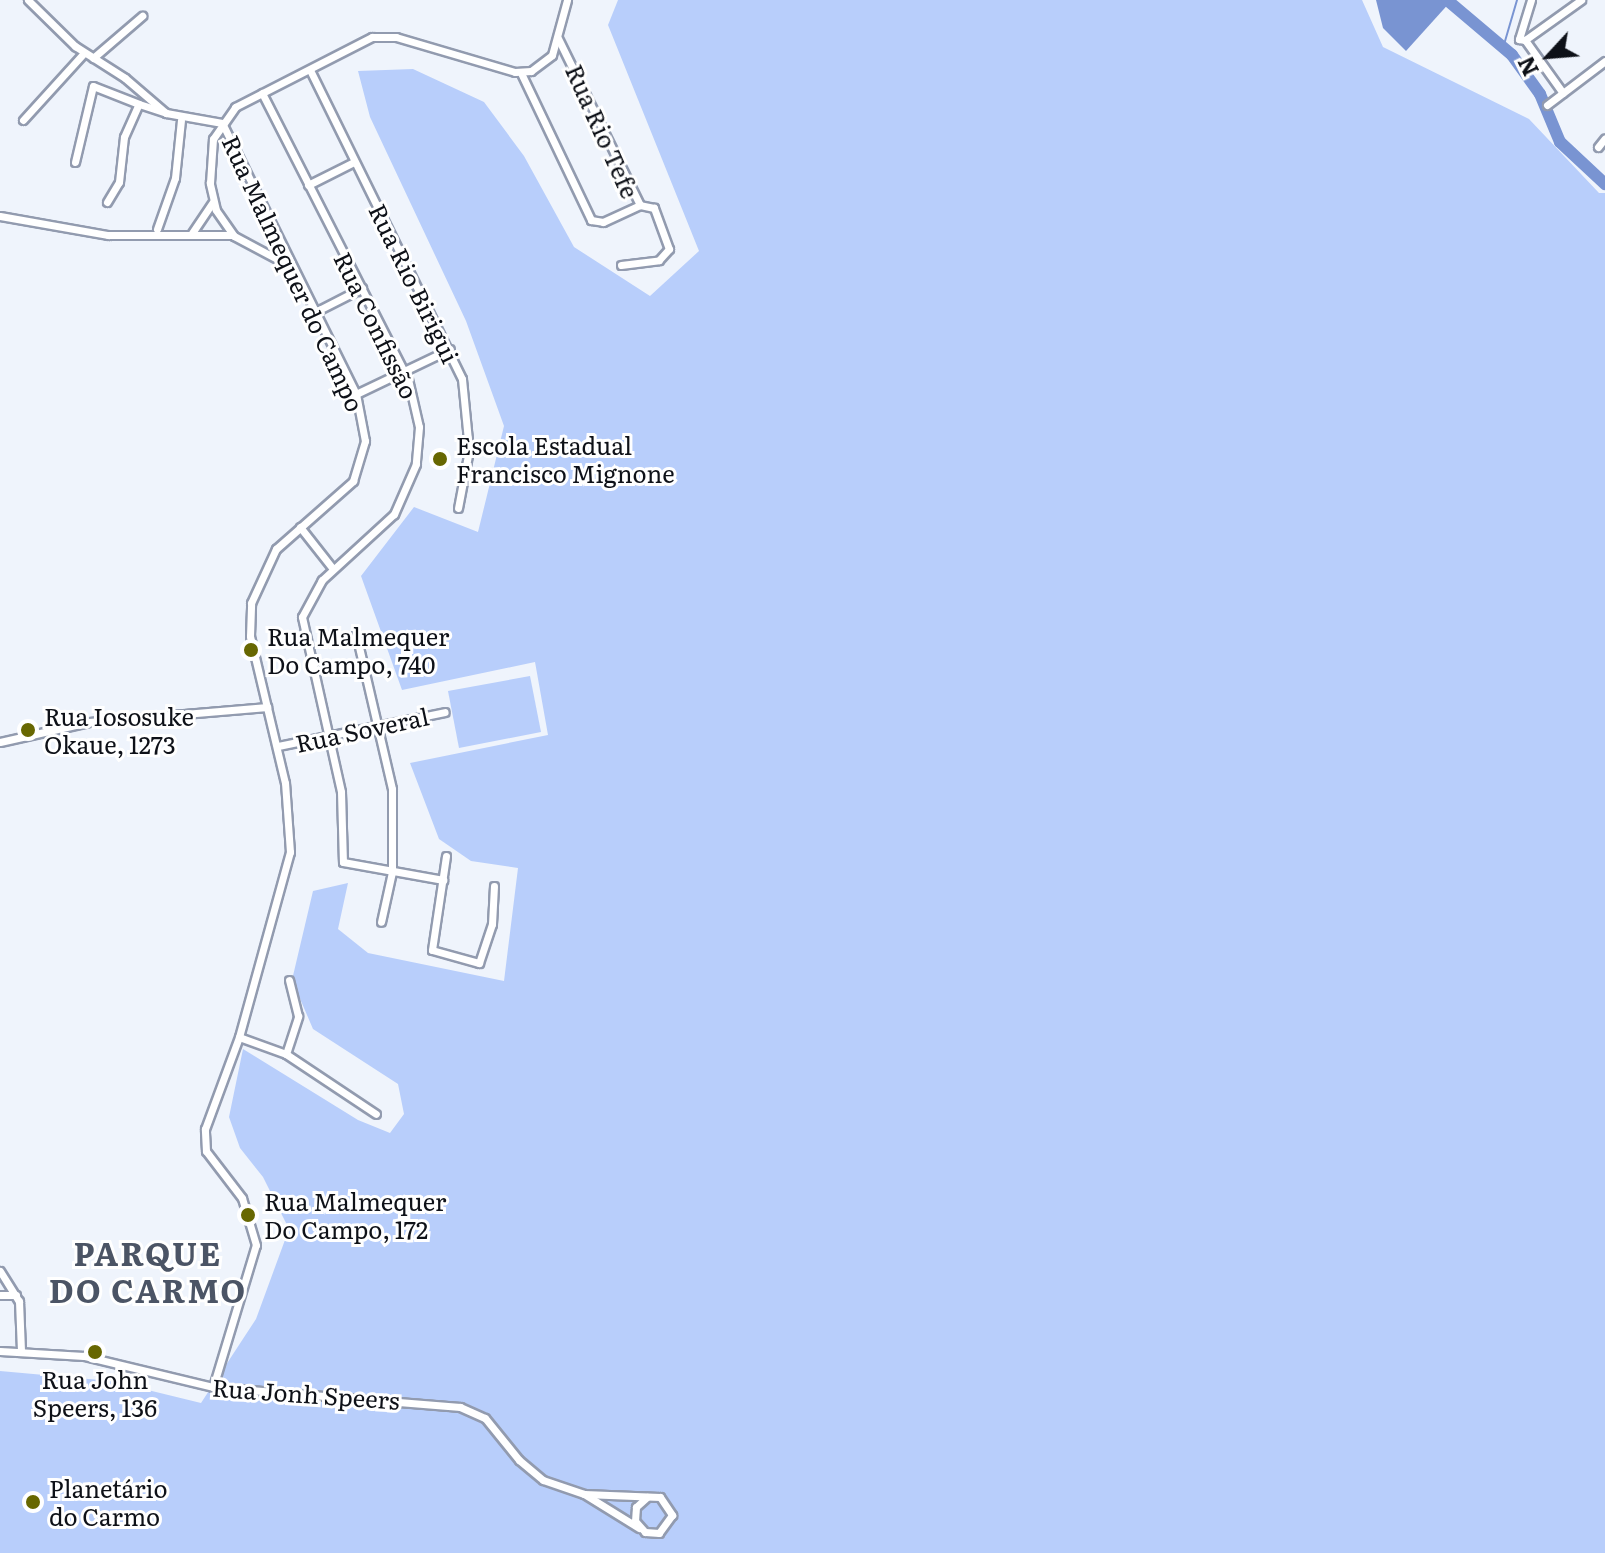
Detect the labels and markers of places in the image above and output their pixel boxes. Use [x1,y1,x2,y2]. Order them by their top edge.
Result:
place label: Escola Estadual Francisco Mignone [456,431,675,487]
marker: Escola Estadual Francisco Mignone [431,450,449,468]
place label: Rua Malmequer Do Campo, 740 [267,622,449,678]
marker: Rua Malmequer Do Campo, 740 [242,641,260,659]
place label: Rua Iososuke Okaue, 1273 [44,702,194,758]
marker: Rua Iososuke Okaue, 1273 [19,721,37,739]
place label: Rua Malmequer Do Campo, 172 [264,1187,446,1243]
marker: Rua Malmequer Do Campo, 172 [239,1206,257,1224]
marker: Rua John Speers, 136 [86,1343,104,1361]
place label: Rua John Speers, 136 [33,1365,157,1421]
place label: Planetário do Carmo [49,1474,168,1530]
marker: Planetário do Carmo [24,1493,42,1511]

